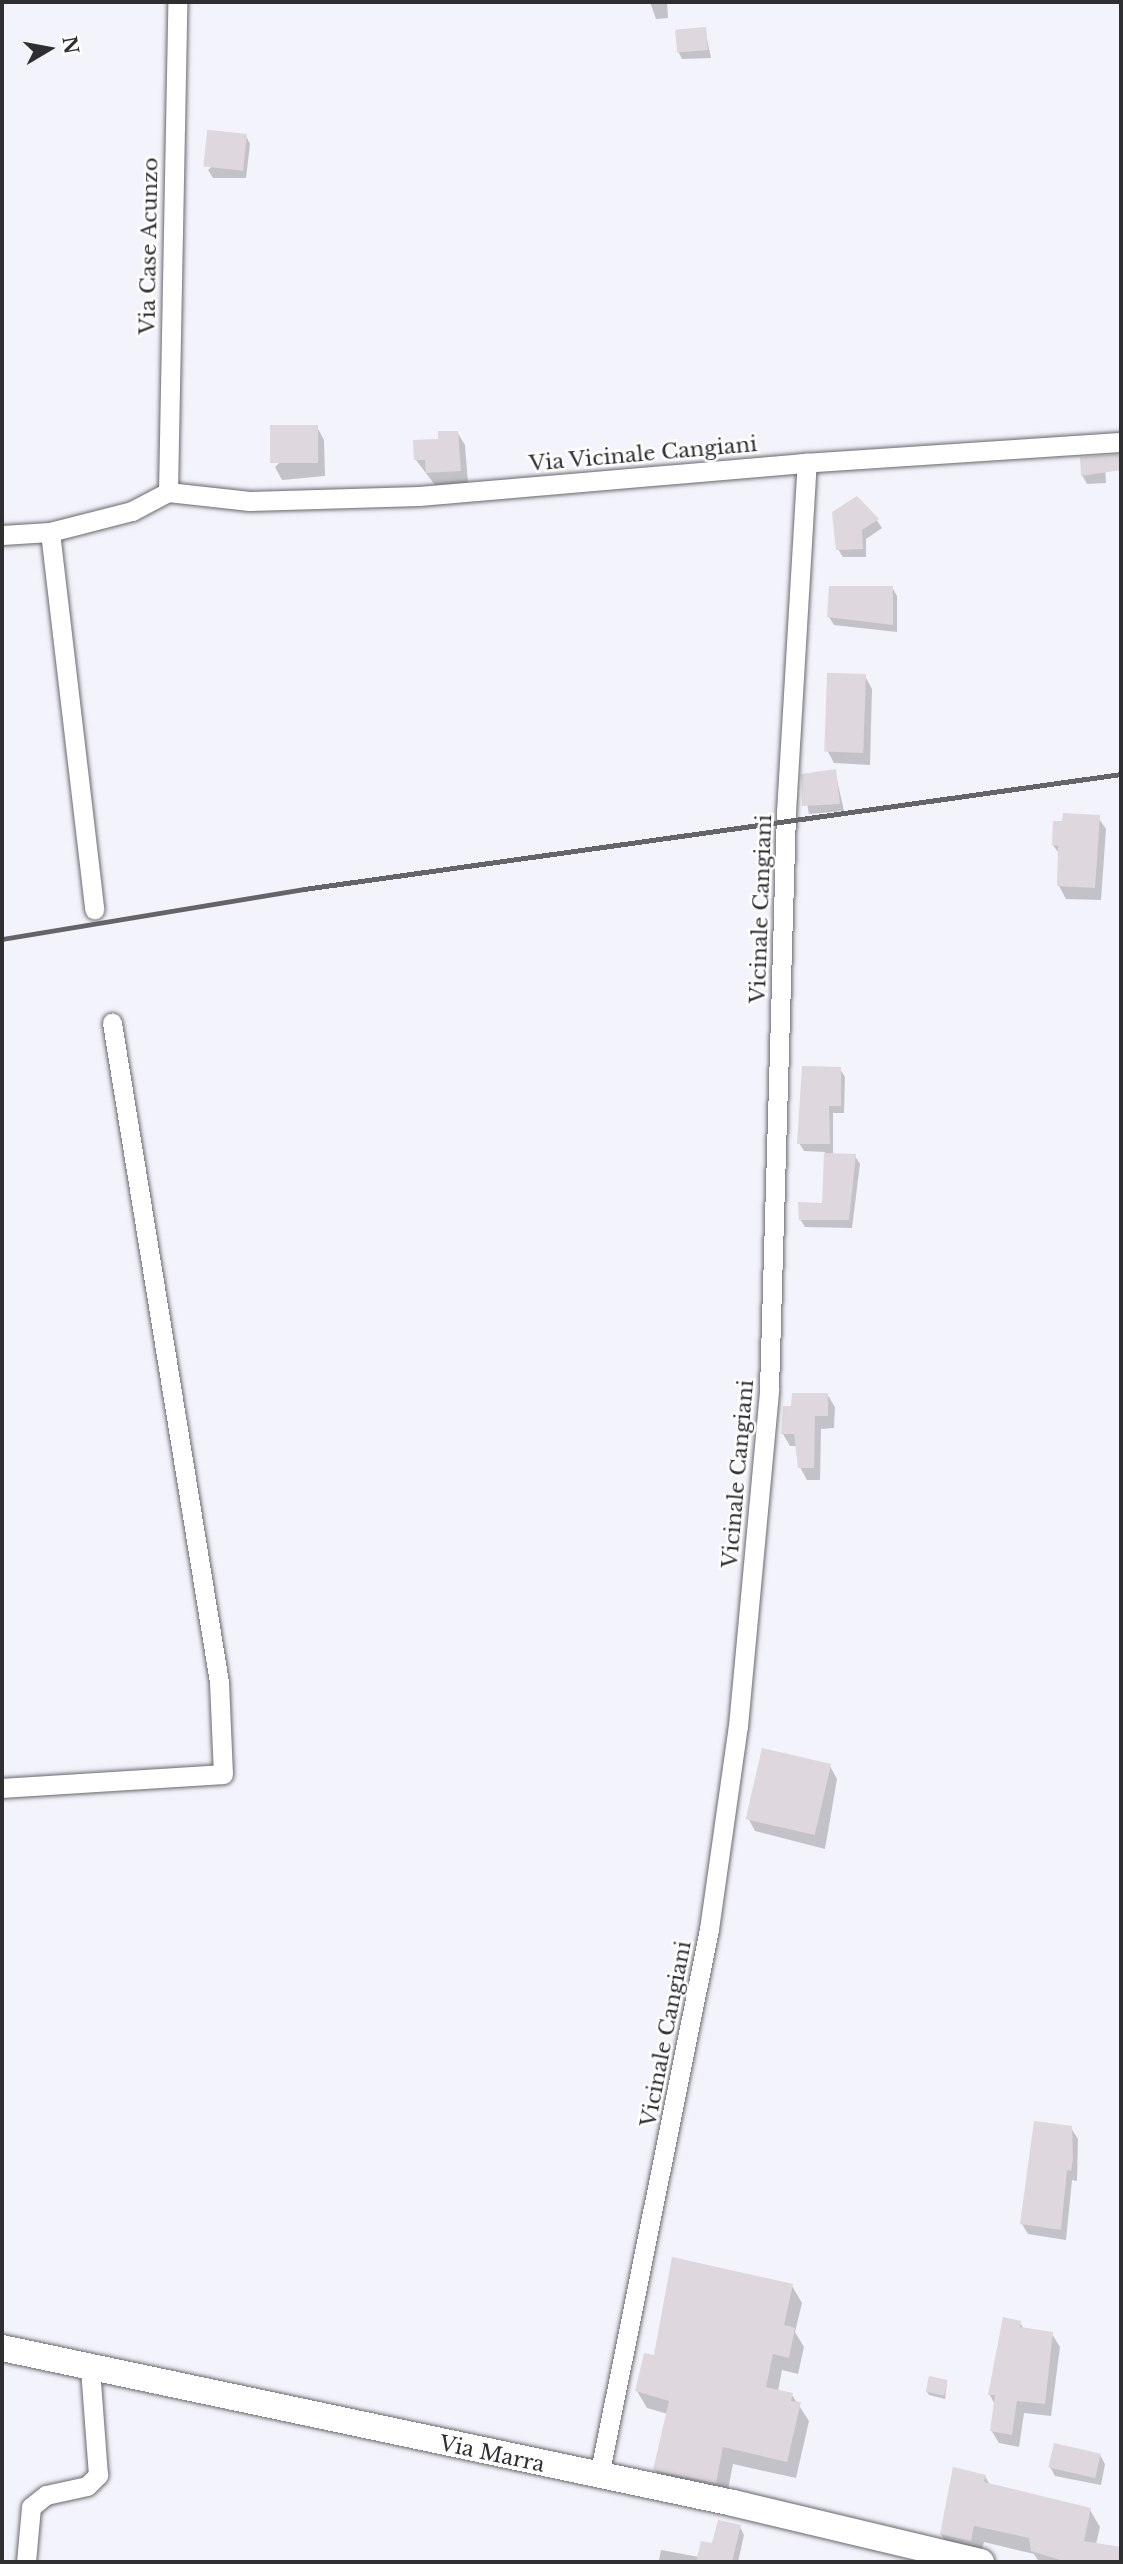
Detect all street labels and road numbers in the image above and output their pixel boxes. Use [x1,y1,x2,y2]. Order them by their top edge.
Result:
street label: Via Case Acunzo [135,157,163,335]
street label: Via Vicinale Cangiani [527,431,759,477]
street label: Vicinale Cangiani [745,814,777,1004]
street label: Vicinale Cangiani [717,1379,759,1569]
street label: Vicinale Cangiani [636,1939,696,2129]
street label: Via Marra [437,2431,547,2477]

